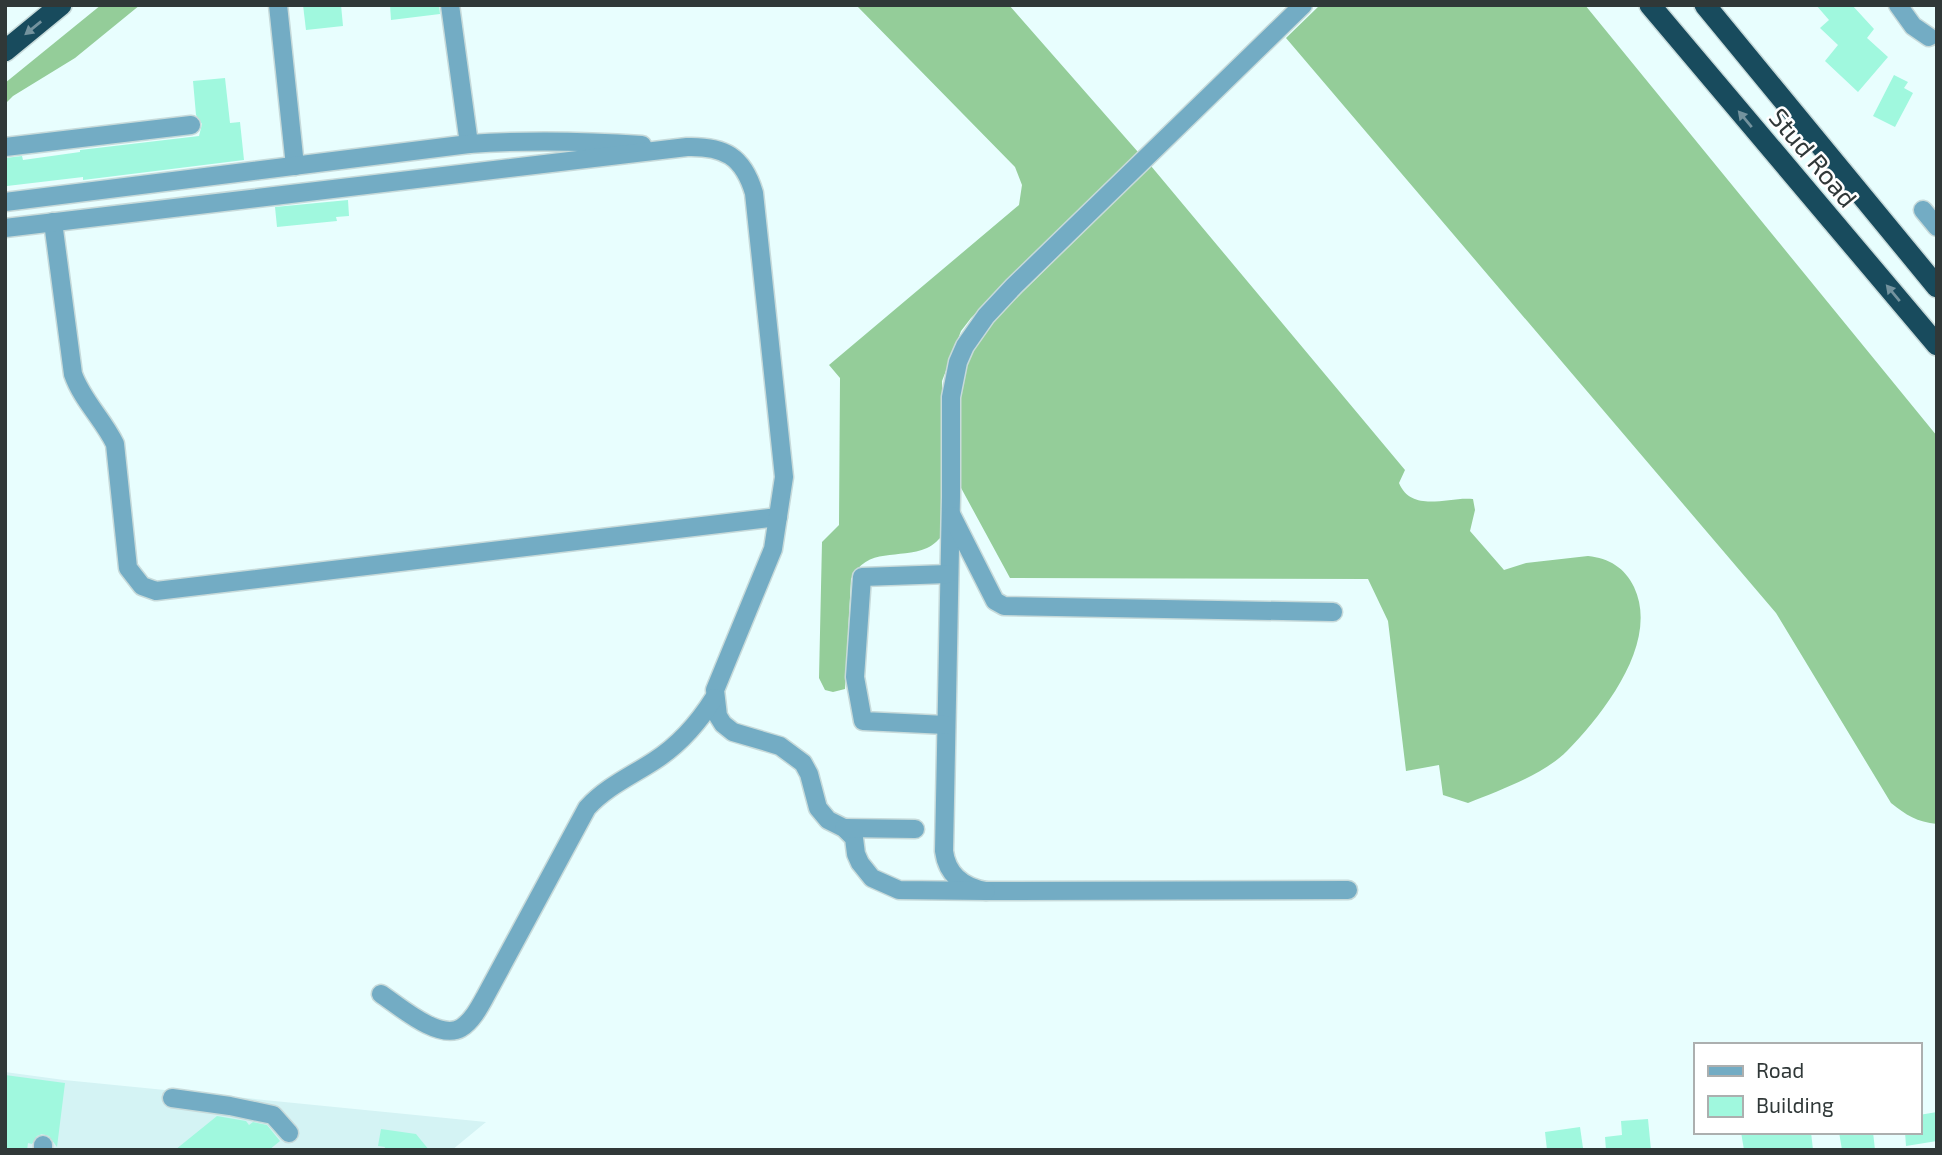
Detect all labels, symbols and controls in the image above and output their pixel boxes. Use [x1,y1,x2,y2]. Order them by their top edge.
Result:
one-way arrow [25,20,42,35]
street label: Stud Road [1764,101,1864,213]
one-way arrow [1738,111,1753,128]
one-way arrow [1886,284,1901,301]
legend [1694,1043,1921,1134]
text: Road [1756,1057,1804,1082]
text: Building [1756,1092,1834,1117]

